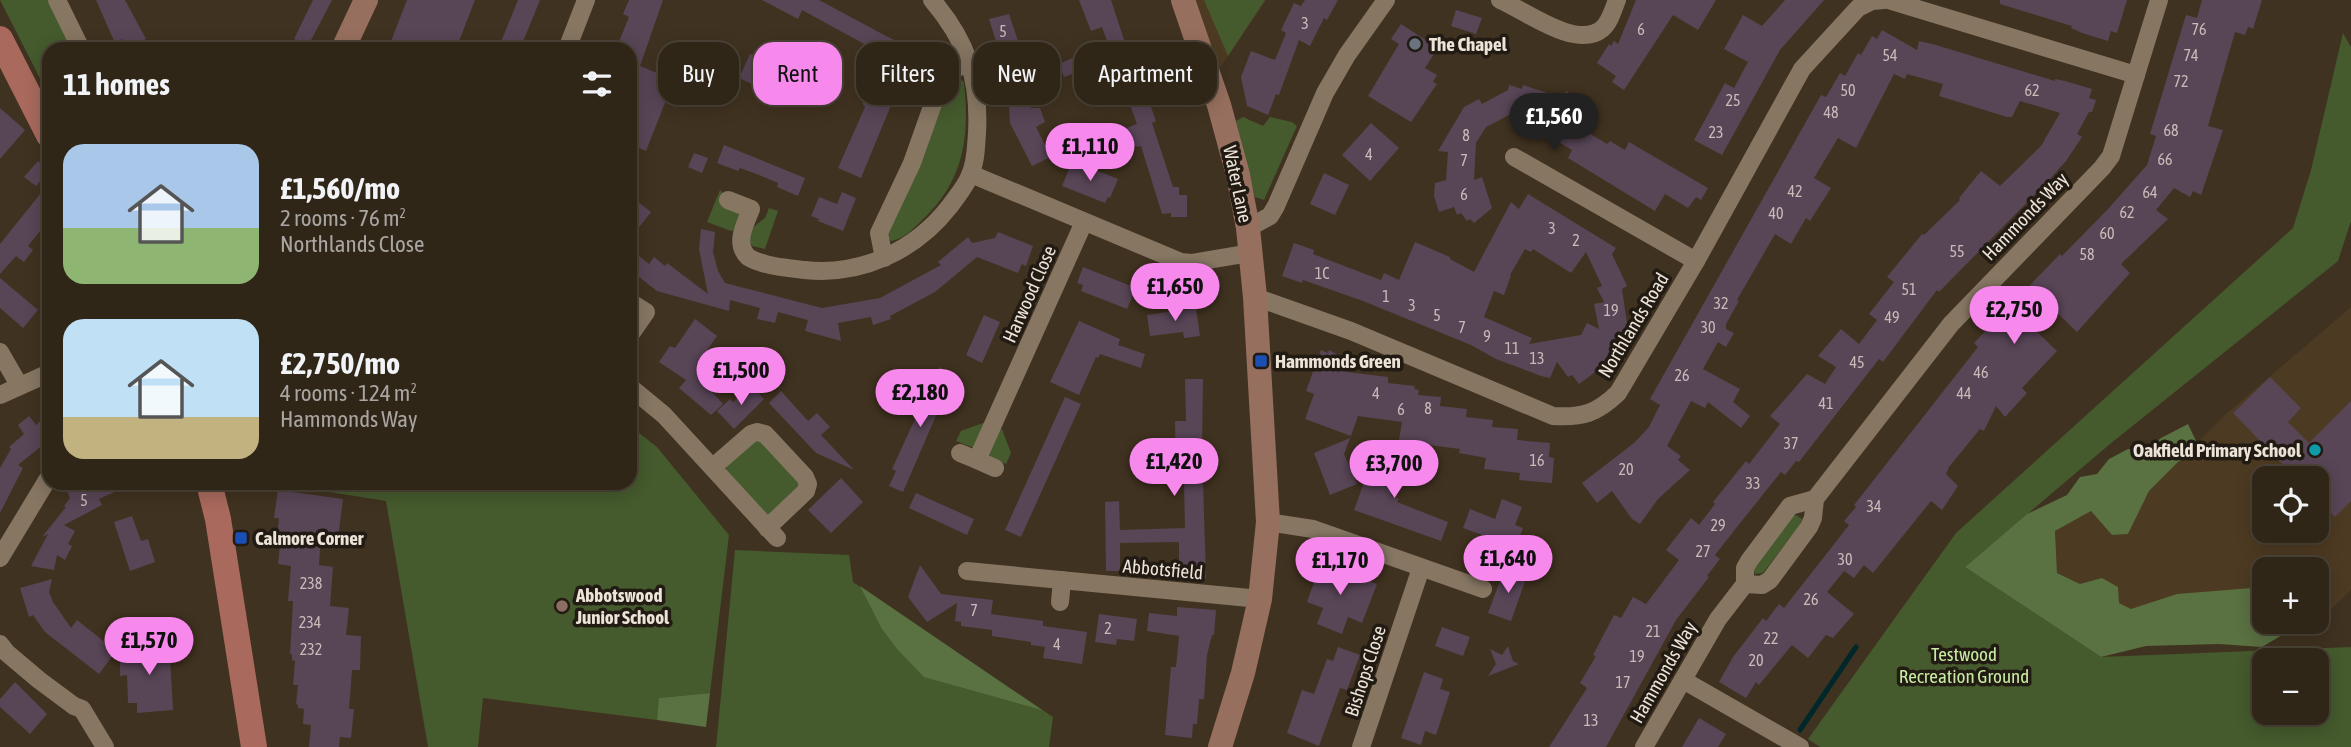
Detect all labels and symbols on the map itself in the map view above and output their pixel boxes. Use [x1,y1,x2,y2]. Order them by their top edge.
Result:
house number: 3 [1301,14,1309,32]
house number: 6 [1637,20,1645,38]
house number: 76 [2191,20,2207,38]
house number: 5 [999,22,1007,40]
place label: The Chapel [1429,33,1508,55]
marker: The Chapel [1407,36,1423,52]
house number: 54 [1882,46,1898,64]
house number: 74 [2183,46,2199,64]
house number: 72 [2173,72,2189,90]
house number: 50 [1840,81,1856,99]
house number: 62 [2024,81,2040,99]
house number: 25 [1725,91,1741,109]
pin: £1,560 [1497,94,1611,153]
house number: 48 [1823,103,1839,121]
house number: 68 [2163,121,2179,139]
house number: 23 [1708,123,1724,141]
pin: £1,110 [1033,124,1147,183]
house number: 8 [1462,126,1470,144]
street label: Water Lane [1219,143,1257,225]
house number: 4 [1365,145,1373,163]
house number: 66 [2157,150,2173,168]
house number: 7 [1460,151,1468,169]
street label: Hammonds Way [1978,167,2072,264]
house number: 42 [1787,182,1803,200]
house number: 64 [2142,183,2158,201]
house number: 6 [1460,185,1468,203]
house number: 62 [2119,203,2135,221]
house number: 40 [1768,204,1784,222]
house number: 3 [1548,219,1556,237]
house number: 60 [2099,224,2115,242]
house number: 2 [1572,231,1580,249]
street label: Harwood Close [998,242,1060,346]
house number: 55 [1949,242,1965,260]
house number: 58 [2079,245,2095,263]
pin: £1,650 [1118,264,1232,323]
house number: 1C [1315,264,1329,282]
street label: Northlands Road [1593,269,1673,381]
house number: 51 [1901,280,1917,298]
pin: £2,750 [1957,286,2071,346]
house number: 1 [1382,287,1390,305]
house number: 32 [1713,294,1729,312]
house number: 3 [1408,296,1416,314]
house number: 19 [1603,301,1619,319]
house number: 5 [1433,306,1441,324]
house number: 49 [1884,308,1900,326]
house number: 7 [1458,318,1466,336]
house number: 30 [1700,318,1716,336]
house number: 9 [1483,327,1491,345]
house number: 11 [1504,339,1520,357]
pin: £1,500 [684,348,798,407]
house number: 13 [1529,349,1545,367]
place label: Hammonds Green [1275,350,1401,372]
marker: Hammonds Green [1253,353,1269,369]
house number: 45 [1849,353,1865,371]
house number: 46 [1973,363,1989,381]
house number: 26 [1674,366,1690,384]
pin: £2,180 [863,370,977,429]
house number: 4 [1372,384,1380,402]
house number: 44 [1956,384,1972,402]
house number: 41 [1818,394,1834,412]
house number: 8 [1424,399,1432,417]
house number: 6 [1397,400,1405,418]
house number: 37 [1783,434,1799,452]
pin: £1,420 [1117,438,1231,498]
place label: Oakfield Primary School [2133,439,2302,461]
pin: £3,700 [1337,440,1451,500]
marker: Oakfield Primary School [2307,442,2323,458]
house number: 16 [1529,451,1545,469]
house number: 20 [1618,460,1634,478]
house number: 33 [1745,474,1761,492]
house number: 5 [80,491,88,509]
house number: 34 [1866,497,1882,515]
house number: 29 [1710,516,1726,534]
place label: Calmore Corner [255,527,364,549]
marker: Calmore Corner [233,530,249,546]
pin: £1,640 [1451,536,1565,595]
pin: £1,170 [1283,538,1397,597]
house number: 27 [1695,542,1711,560]
house number: 30 [1837,550,1853,568]
street label: Abbotsfield [1122,555,1204,583]
house number: 238 [300,574,322,592]
place label: Abbotswood Junior School [575,584,670,628]
house number: 26 [1803,590,1819,608]
marker: Abbotswood Junior School [554,598,570,614]
house number: 7 [970,601,978,619]
house number: 234 [299,613,321,631]
street label: Hammonds Way [1625,617,1701,727]
pin: £1,570 [92,618,206,677]
house number: 2 [1104,619,1112,637]
house number: 21 [1645,622,1661,640]
street label: Bishops Close [1340,623,1390,719]
house number: 22 [1763,629,1779,647]
house number: 4 [1053,635,1061,653]
house number: 232 [300,640,322,658]
park label: Testwood Recreation Ground [1899,643,2029,687]
house number: 19 [1629,647,1645,665]
house number: 20 [1748,651,1764,669]
house number: 17 [1615,673,1631,691]
house number: 13 [1583,711,1599,729]

